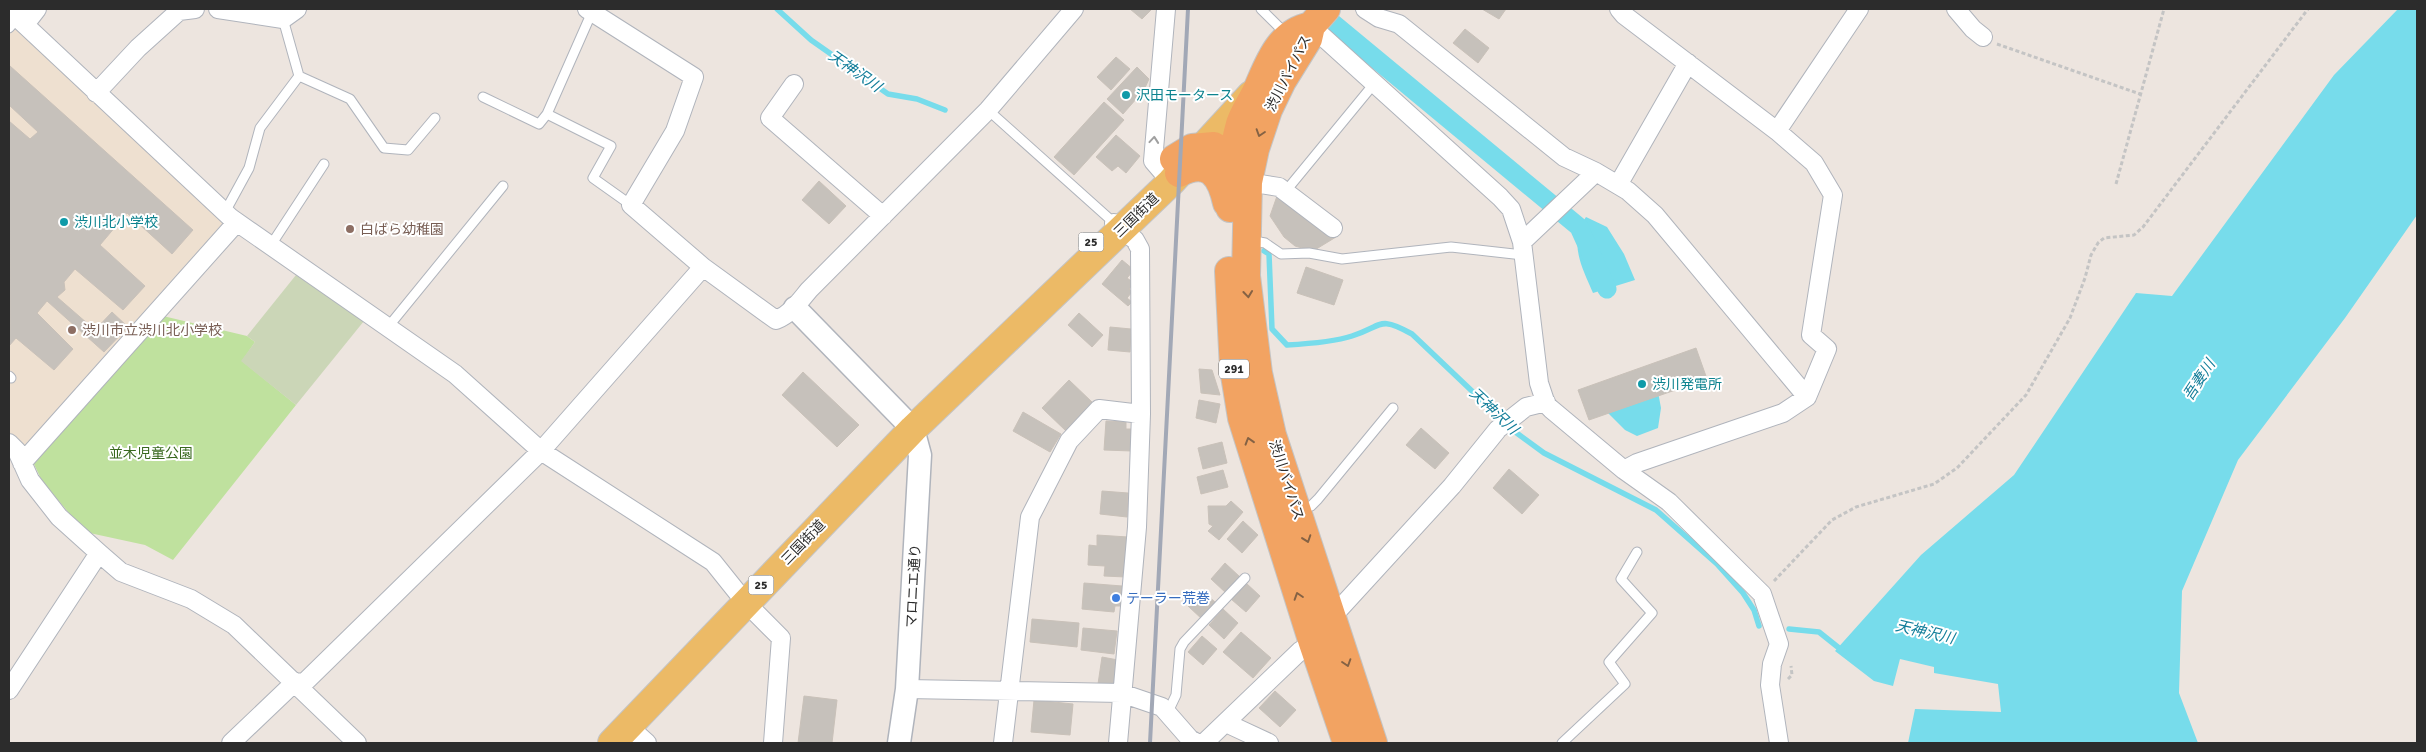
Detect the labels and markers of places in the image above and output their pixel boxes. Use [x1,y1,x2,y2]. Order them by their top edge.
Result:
place label: 沢田モータース [1136,87,1233,104]
marker: 沢田モータース [1120,89,1132,101]
place label: 渋川北小学校 [74,214,158,231]
marker: 渋川北小学校 [58,216,70,228]
place label: 白ばら幼稚園 [360,221,444,238]
marker: 白ばら幼稚園 [344,223,356,235]
place label: 渋川市立渋川北小学校 [82,322,222,339]
marker: 渋川市立渋川北小学校 [66,324,78,336]
place label: 渋川発電所 [1652,376,1722,393]
marker: 渋川発電所 [1636,378,1648,390]
place label: テーラー荒巻 [1126,590,1210,607]
marker: テーラー荒巻 [1110,592,1122,604]

